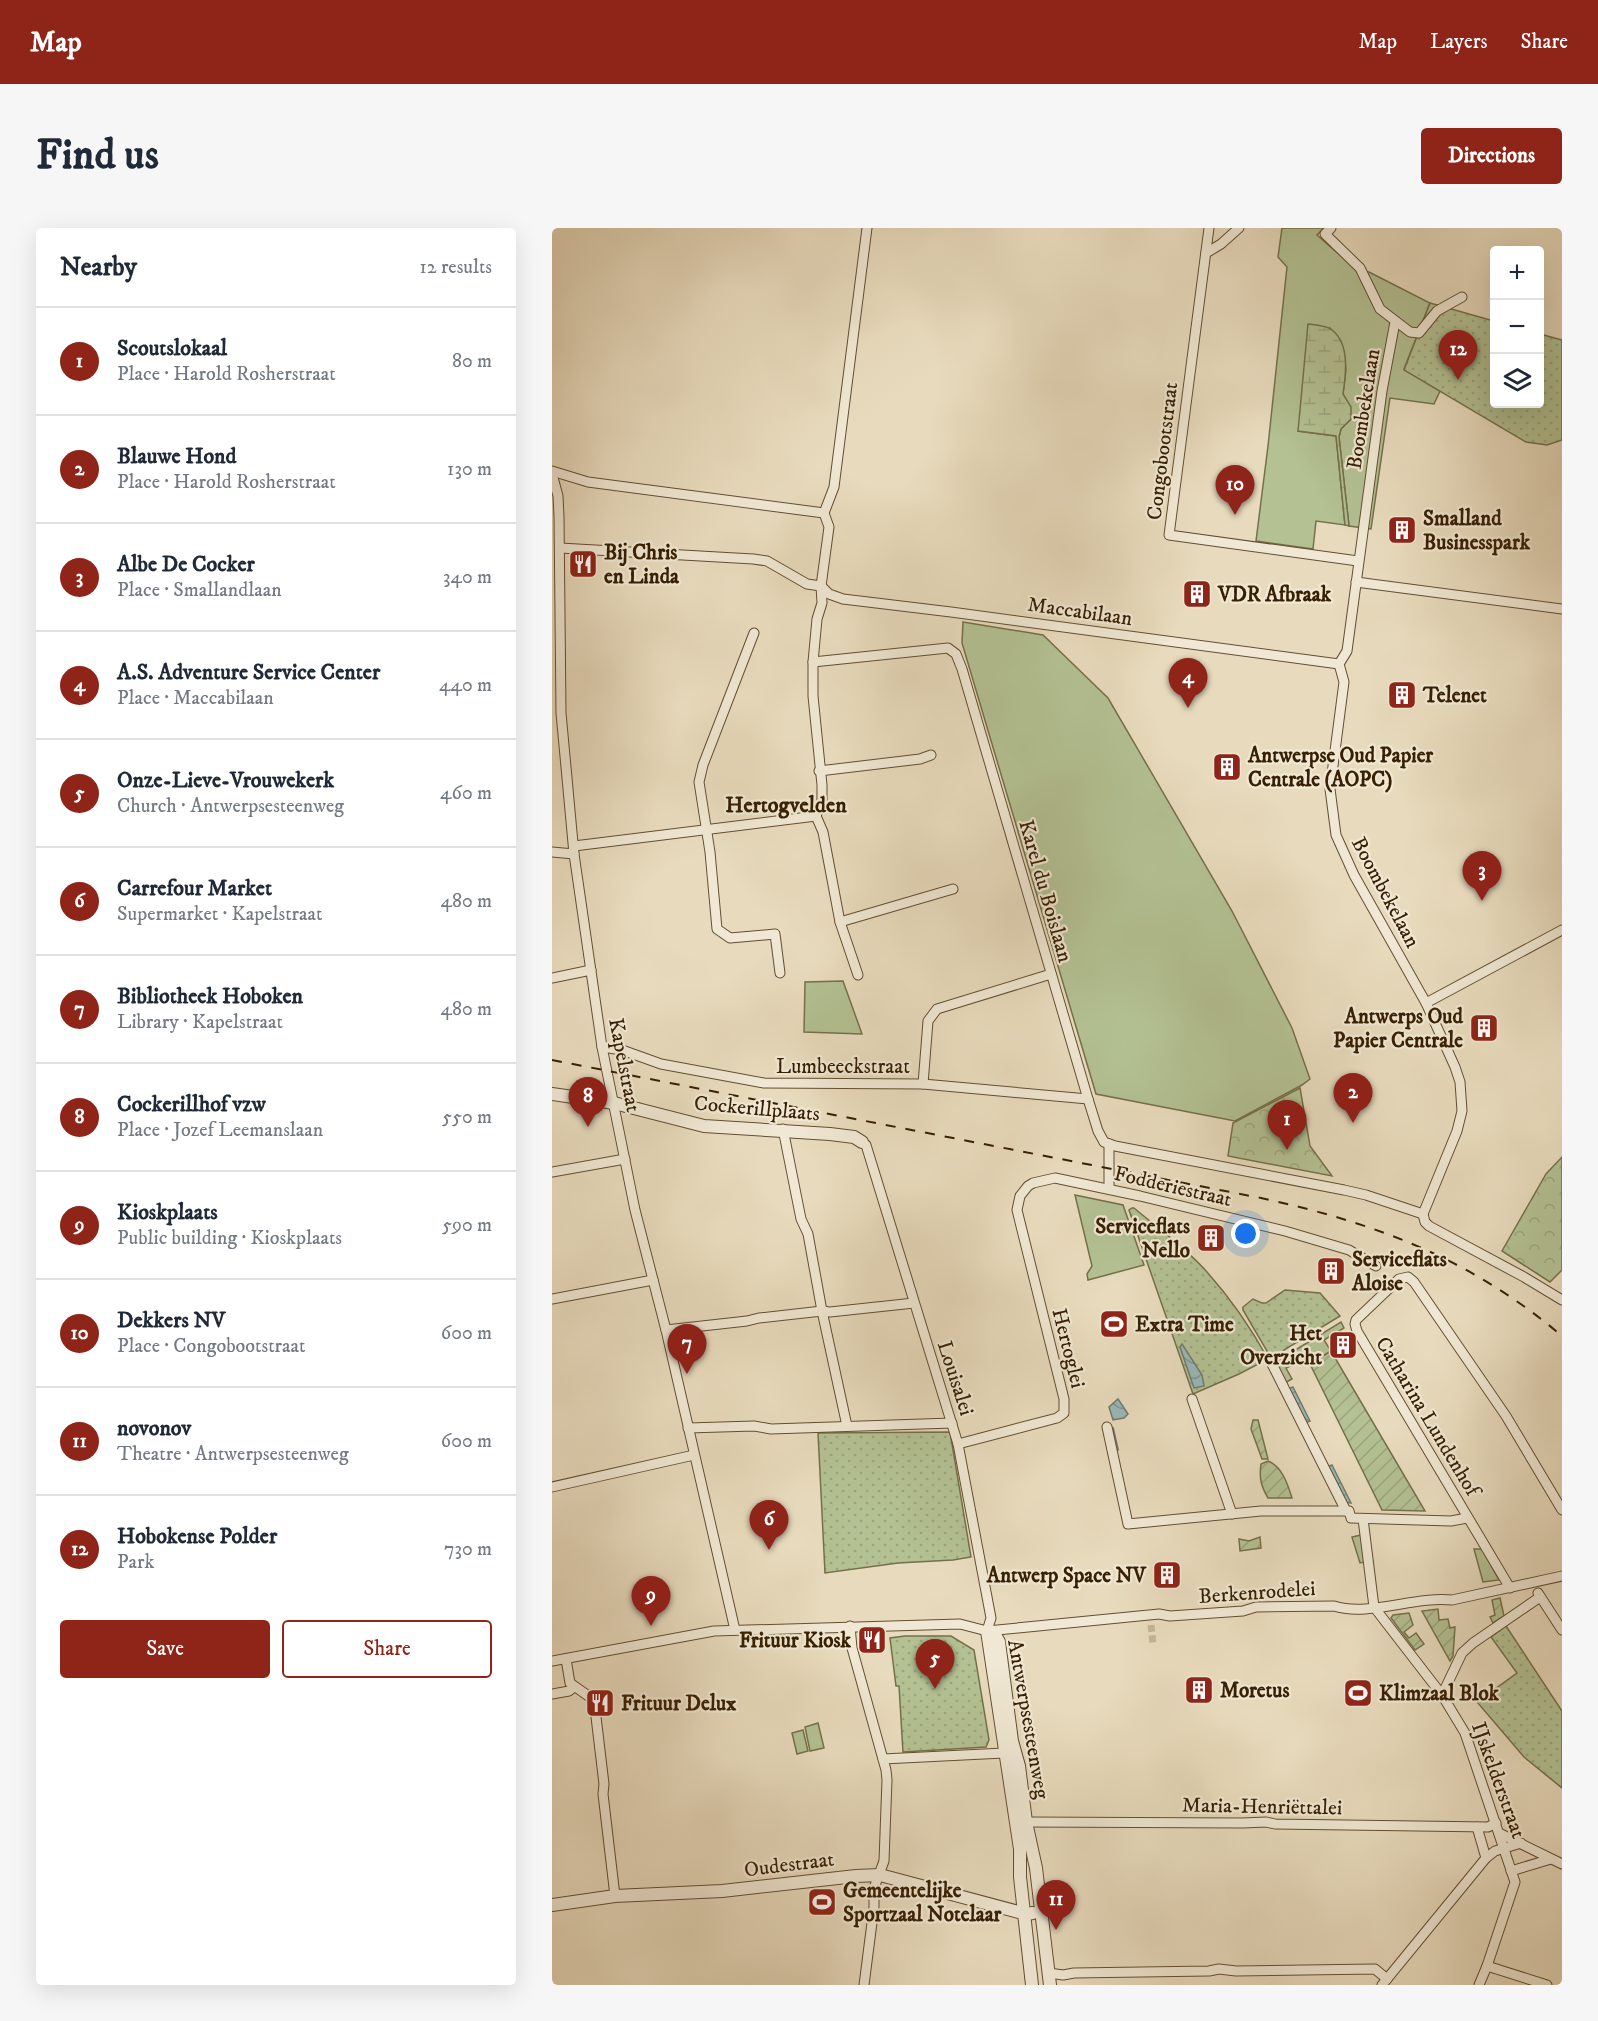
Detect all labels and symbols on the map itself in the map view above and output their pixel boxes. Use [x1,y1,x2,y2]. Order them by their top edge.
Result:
pin: 12 [1438,330,1478,380]
street label: Boombekelaan [1342,347,1386,471]
street label: Congobootstraat [1142,380,1184,522]
pin: 10 [1216,466,1254,515]
place label: Smalland Businesspark [1423,506,1531,556]
building icon: Smalland Businesspark [1386,514,1418,546]
place label: Bij Chris en Linda [604,540,680,590]
restaurant icon: Bij Chris en Linda [567,548,599,580]
building icon: VDR Afbraak [1181,578,1213,610]
place label: VDR Afbraak [1217,582,1332,608]
street label: Maccabilaan [1026,592,1134,632]
pin: 4 [1168,658,1208,708]
building icon: Telenet [1386,679,1418,711]
place label: Telenet [1422,683,1487,709]
place label: Antwerpse Oud Papier Centrale (AOPC) [1247,743,1434,793]
building icon: Antwerpse Oud Papier Centrale (AOPC) [1211,751,1243,783]
district label: Hertogvelden [725,792,847,819]
street label: Karel du Boislaan [1012,817,1078,966]
street label: Boombekelaan [1345,833,1425,952]
pin: 3 [1462,852,1502,901]
place label: Antwerps Oud Papier Centrale [1333,1004,1464,1054]
building icon: Antwerps Oud Papier Centrale [1468,1012,1500,1044]
street label: Kapelstraat [602,1016,646,1115]
street label: Lumbeeckstraat [776,1054,910,1080]
pin: 2 [1334,1074,1372,1123]
pin: 8 [568,1078,608,1127]
street label: Cockerillplaats [693,1091,821,1127]
pin: 1 [1268,1100,1306,1150]
street label: Fodderiestraat [1111,1161,1234,1213]
place label: Serviceflats Nello [1095,1214,1190,1264]
your location [1231,1219,1260,1248]
building icon: Serviceflats Nello [1195,1222,1227,1254]
place label: Serviceflats Aloise [1351,1247,1447,1297]
building icon: Serviceflats Aloise [1315,1255,1347,1287]
street label: Hertoglei [1046,1306,1090,1391]
sports icon: Extra Time [1098,1308,1130,1340]
place label: Extra Time [1135,1312,1234,1338]
place label: Het Overzicht [1240,1321,1322,1371]
pin: 7 [668,1324,706,1374]
building icon: Het Overzicht [1327,1329,1359,1361]
street label: Catharina Lundenhof [1369,1332,1487,1504]
street label: Louisalei [931,1338,979,1419]
pin: 6 [750,1500,788,1550]
building icon: Antwerp Space NV [1151,1559,1183,1591]
place label: Antwerp Space NV [986,1563,1148,1589]
pin: 9 [632,1576,670,1626]
street label: Berkenrodelei [1198,1576,1316,1610]
restaurant icon: Frituur Kiosk [856,1624,888,1656]
place label: Frituur Kiosk [739,1628,852,1654]
street label: Antwerpsesteenweg [1001,1637,1055,1802]
pin: 5 [916,1640,955,1689]
building icon: Moretus [1183,1674,1215,1706]
sports icon: Klimzaal Blok [1342,1677,1374,1709]
place label: Moretus [1220,1678,1289,1704]
place label: Klimzaal Blok [1379,1681,1500,1707]
restaurant icon: Frituur Delux [584,1687,616,1719]
place label: Frituur Delux [621,1691,737,1717]
street label: IJskelderstraat [1465,1719,1531,1842]
street label: Maria-Henriëttalei [1182,1793,1342,1821]
street label: Oudestraat [743,1847,836,1883]
place label: Gemeentelijke Sportzaal Notelaar [843,1878,1003,1928]
pin: 11 [1036,1880,1076,1930]
sports icon: Gemeentelijke Sportzaal Notelaar [806,1886,838,1918]

